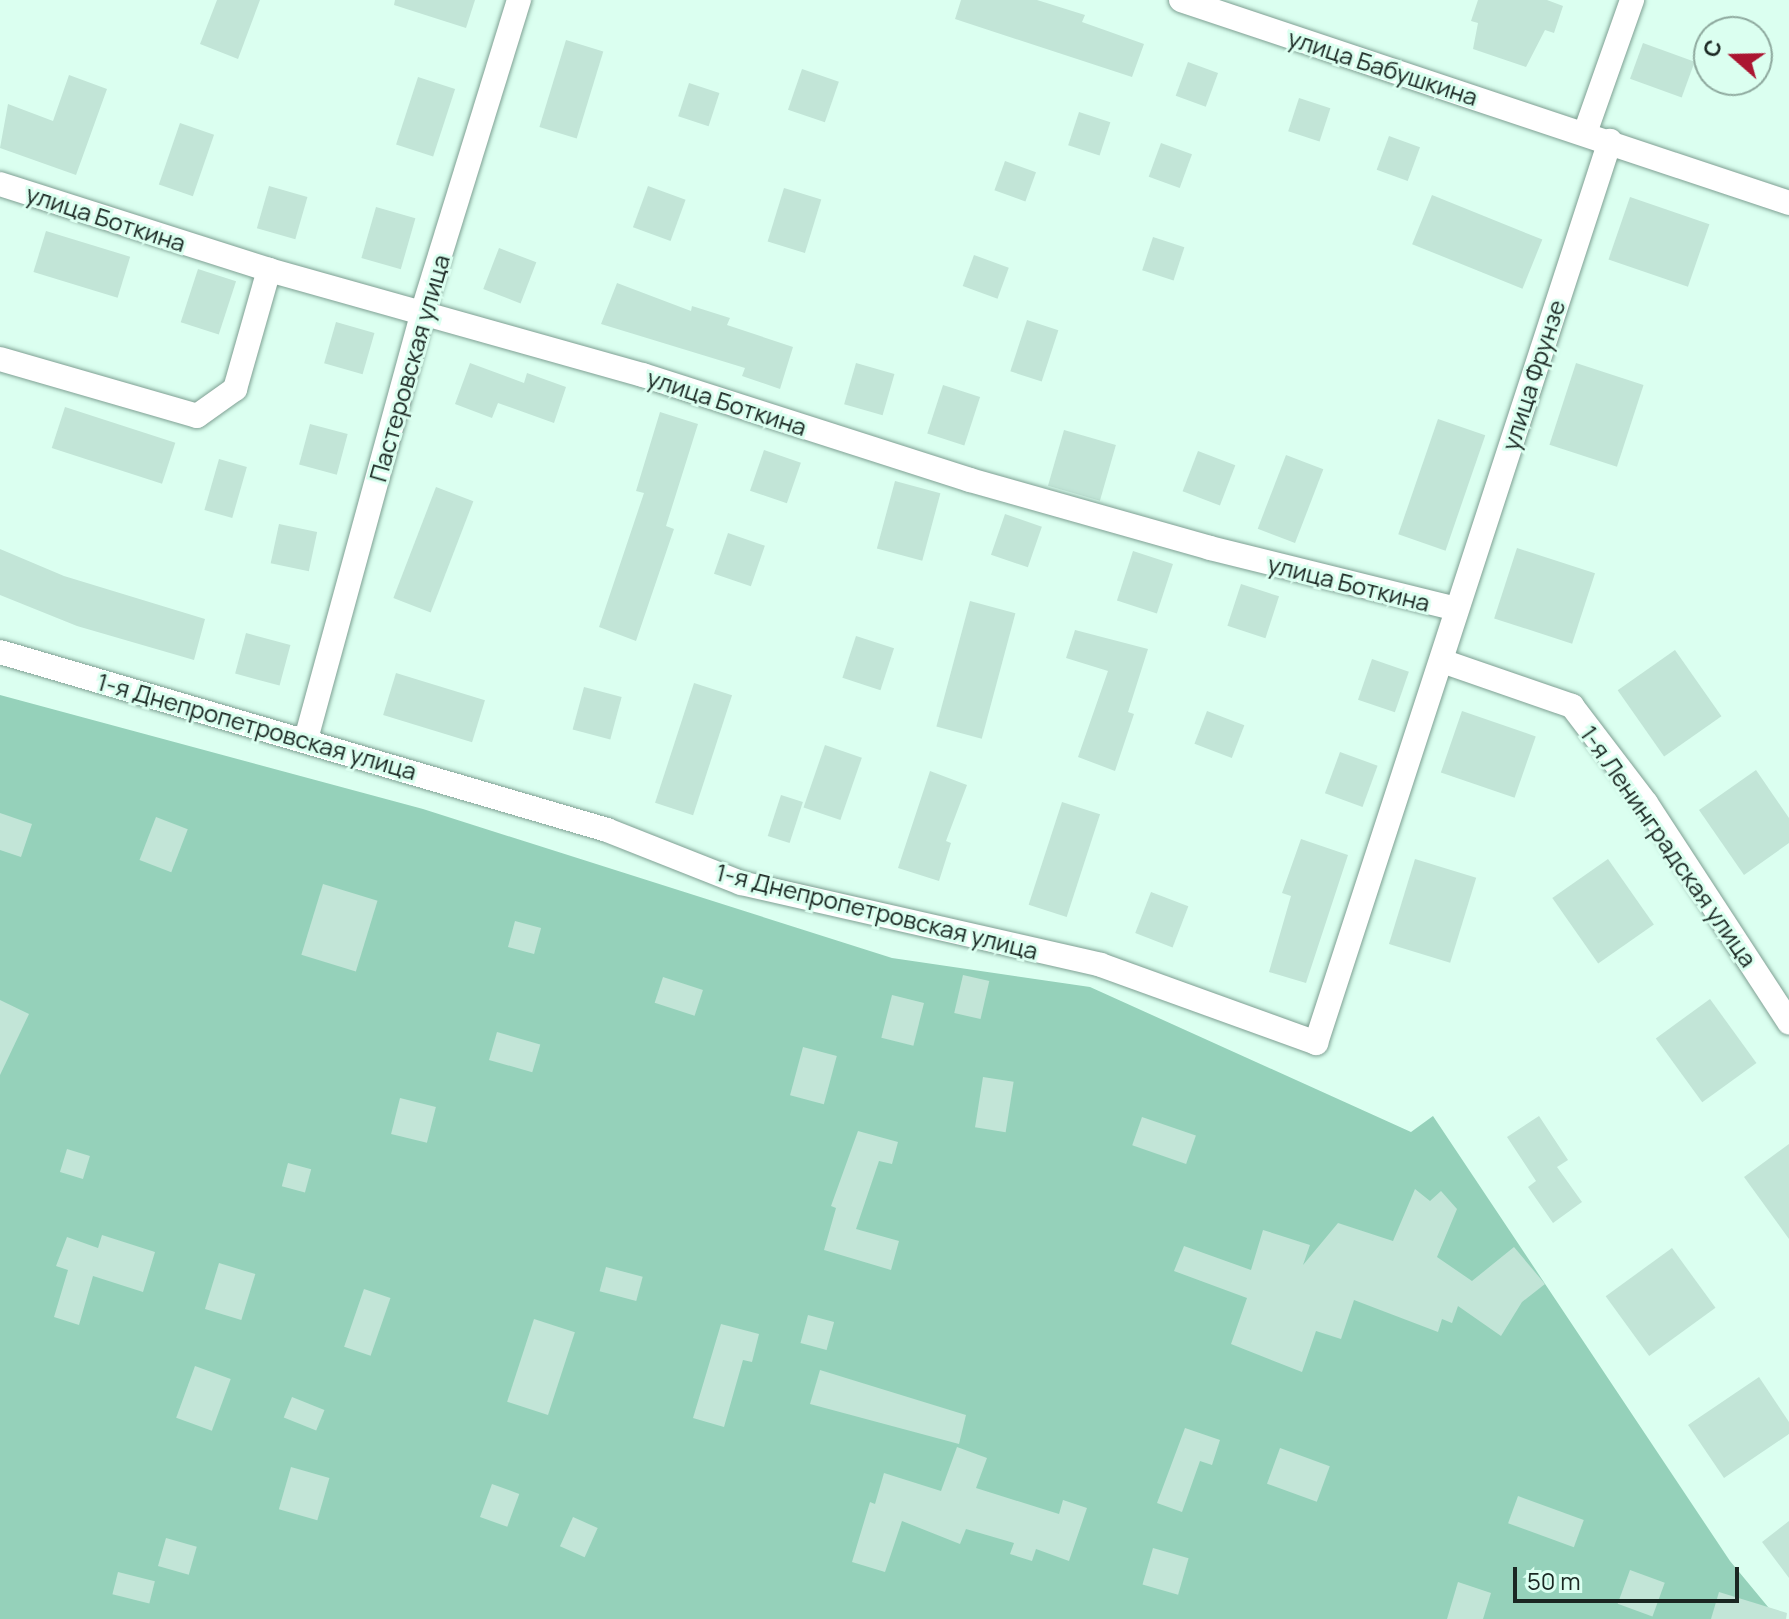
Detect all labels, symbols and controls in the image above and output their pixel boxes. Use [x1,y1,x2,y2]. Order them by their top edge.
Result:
north arrow [1693,16,1773,96]
street label: улица Бабушкина [1284,23,1482,111]
text: С [1695,36,1729,61]
street label: улица Боткина [23,179,189,257]
street label: Пастеровская улица [363,251,455,485]
street label: улица Фрунзе [1495,296,1571,454]
street label: улица Боткина [644,363,810,441]
street label: улица Боткина [1265,549,1433,617]
street label: 1-я Днепропетровская улица [94,667,420,785]
street label: 1-я Ленинградская улица [1575,720,1763,972]
street label: 1-я Днепропетровская улица [713,857,1041,965]
scale bar [1517,1551,1743,1601]
text: 50 m [1527,1564,1581,1597]

